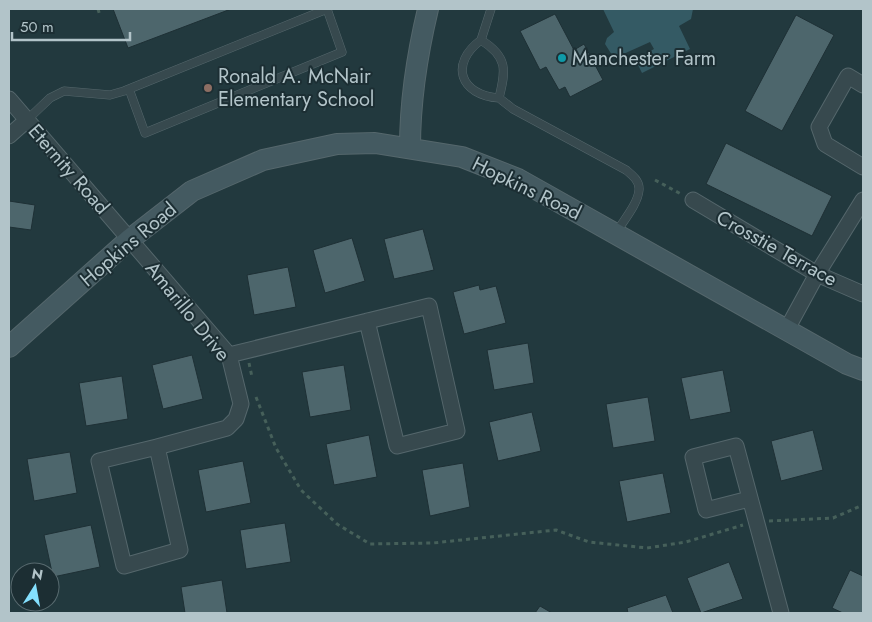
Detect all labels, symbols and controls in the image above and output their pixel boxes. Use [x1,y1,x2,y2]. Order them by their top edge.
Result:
scale bar [12,10,130,42]
text: 50 m [20,16,54,38]
place label: Manchester Farm [572,44,716,73]
marker: Manchester Farm [556,52,568,64]
place label: Ronald A. McNair Elementary School [218,62,374,114]
marker: Ronald A. McNair Elementary School [202,82,214,94]
street label: Eternity Road [21,118,116,221]
street label: Hopkins Road [467,149,586,227]
street label: Hopkins Road [74,195,183,294]
street label: Crosstie Terrace [711,203,843,294]
street label: Amarillo Drive [138,255,237,367]
north arrow [10,562,60,612]
text: N [30,563,45,585]

